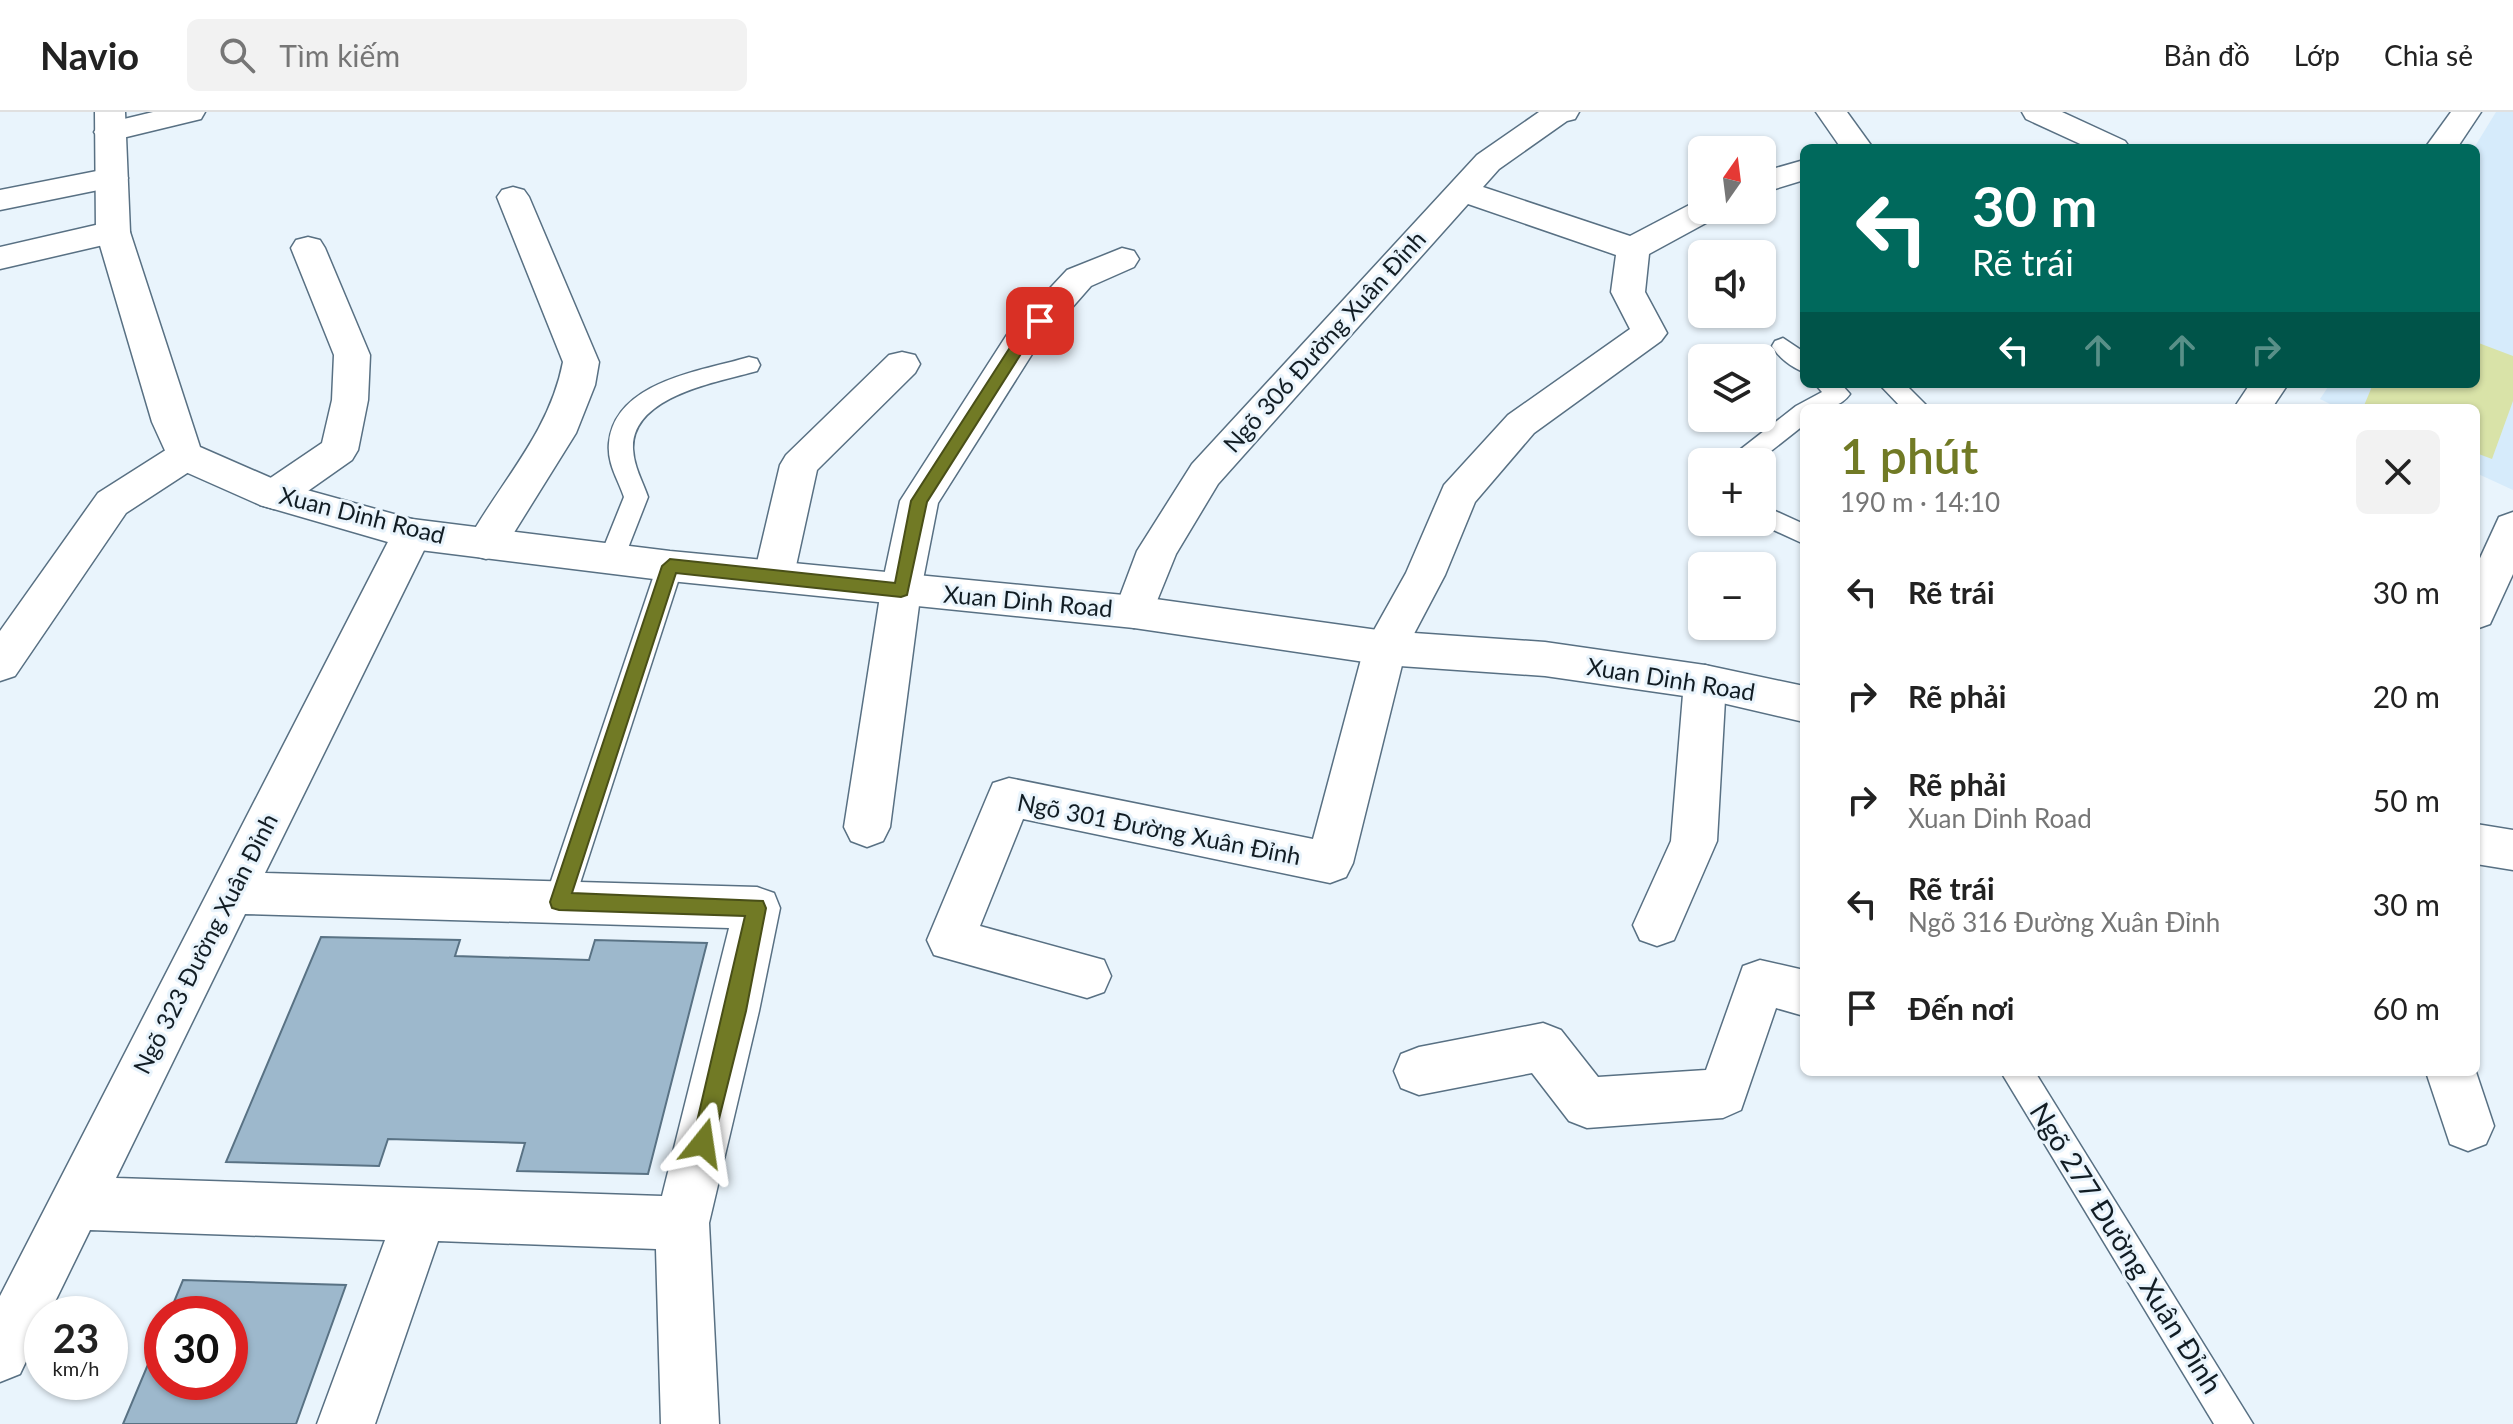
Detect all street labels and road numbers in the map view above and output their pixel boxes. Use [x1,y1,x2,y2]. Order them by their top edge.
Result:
street label: Ngõ 306 Đường Xuân Đỉnh [1217,224,1431,458]
street label: Xuan Dinh Road [277,480,448,549]
street label: Xuan Dinh Road [942,579,1114,622]
street label: Xuan Dinh Road [1585,651,1757,706]
street label: Ngõ 301 Đường Xuân Đỉnh [1015,787,1304,870]
street label: Ngõ 323 Đường Xuân Đỉnh [126,808,283,1078]
street label: Ngõ 277 Đường Xuân Đỉnh [2023,1096,2230,1399]

